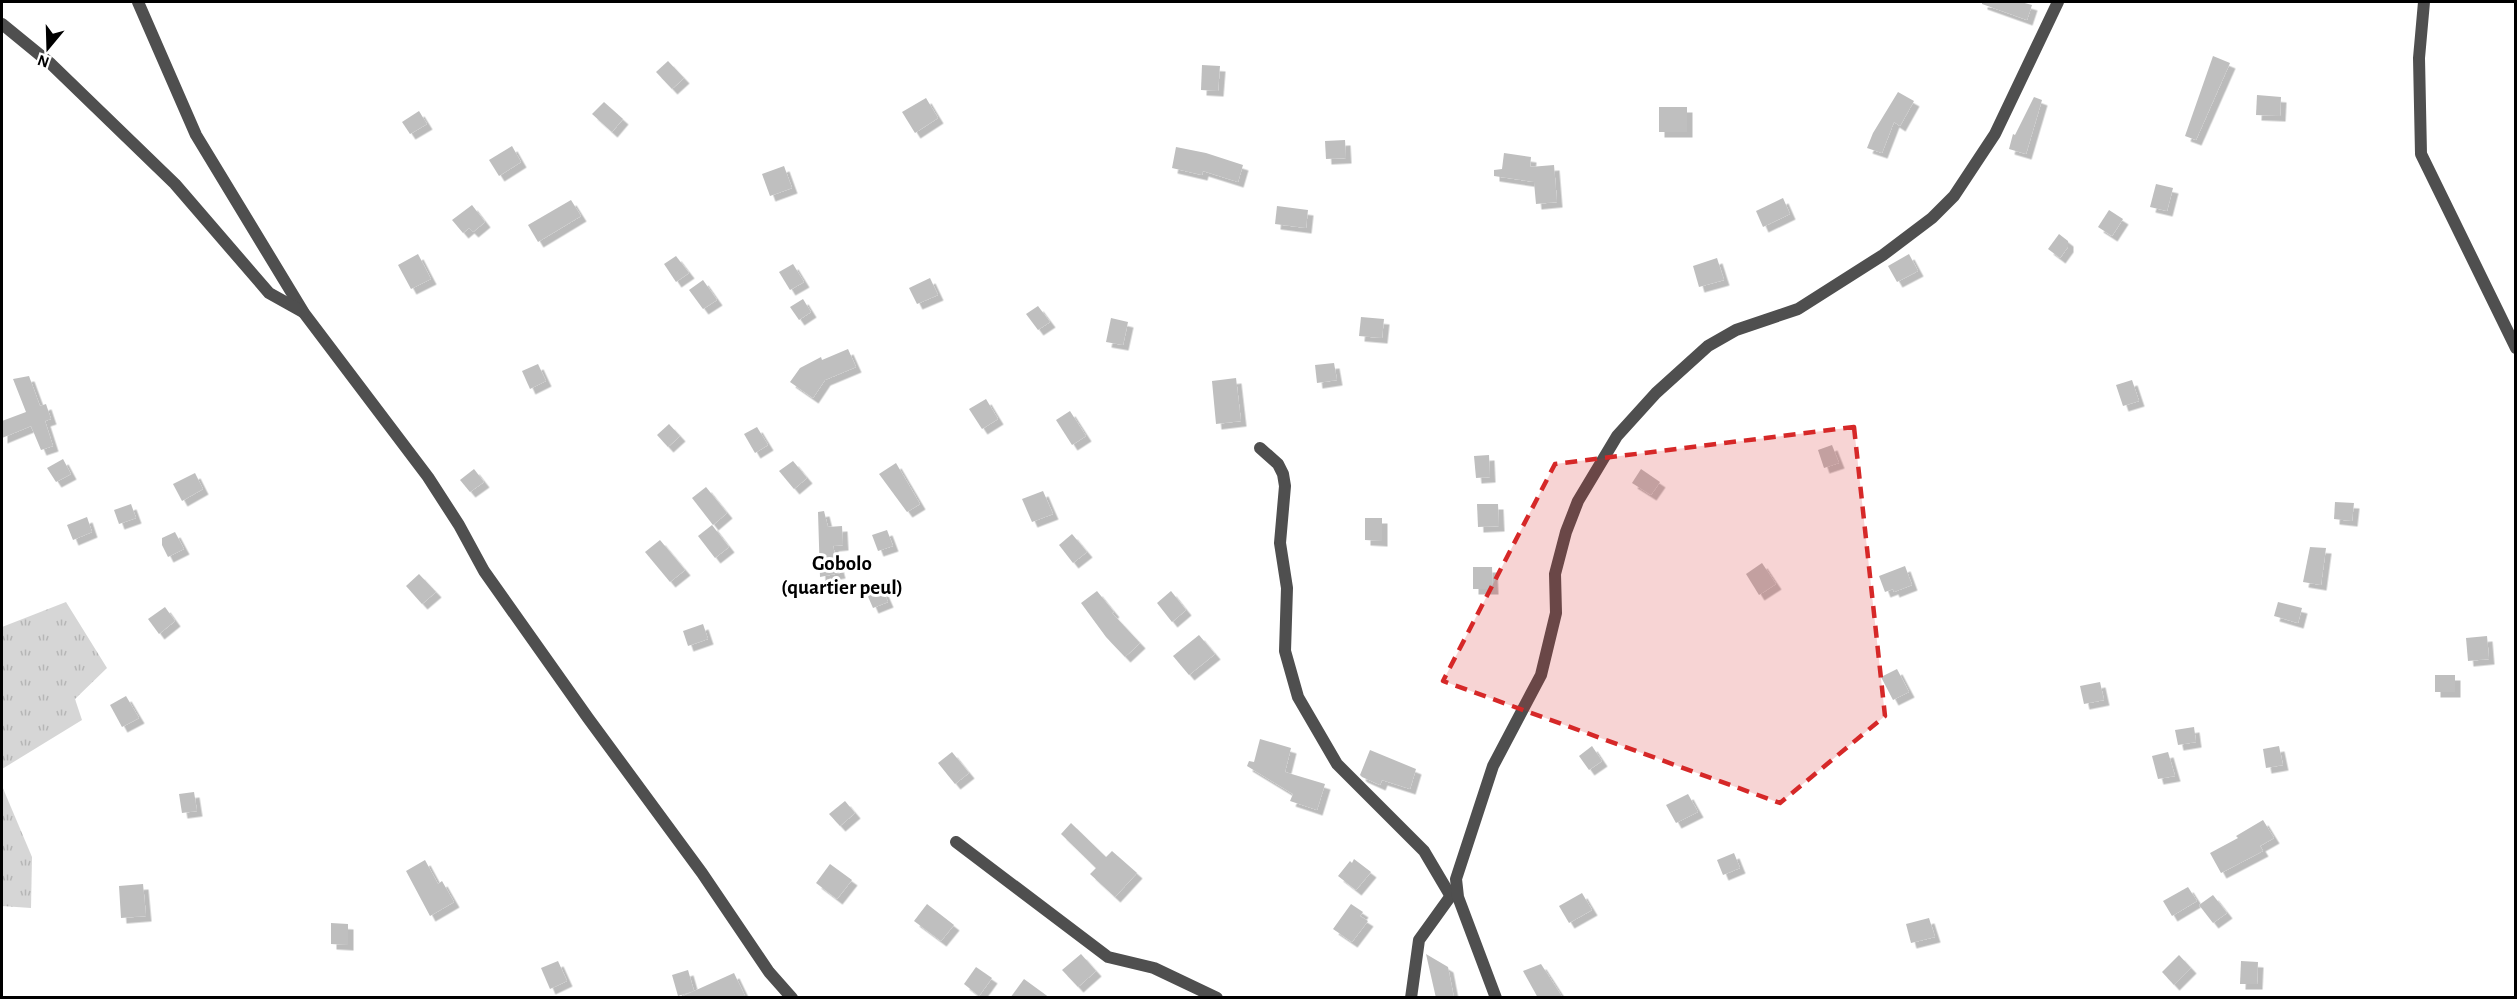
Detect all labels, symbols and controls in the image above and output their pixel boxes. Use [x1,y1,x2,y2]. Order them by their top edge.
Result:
north arrow [18,18,78,78]
text: N [36,52,51,71]
district label: Gobolo (quartier peul) [781,553,903,598]

